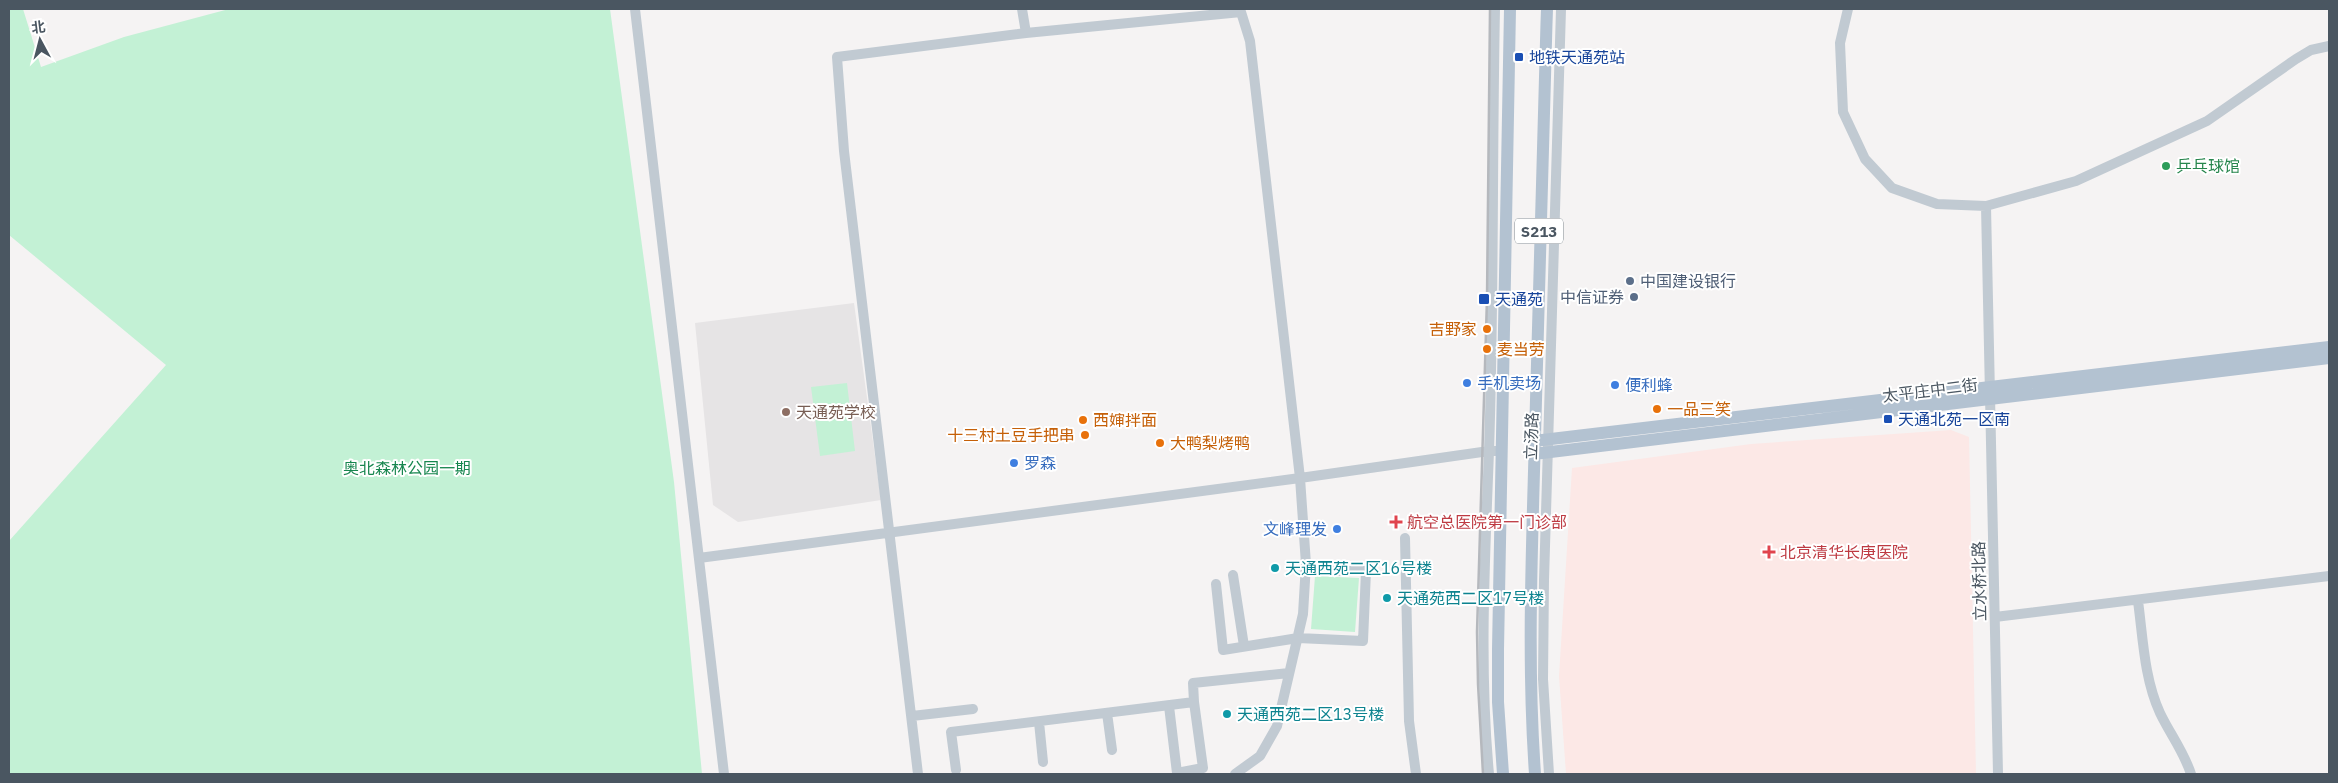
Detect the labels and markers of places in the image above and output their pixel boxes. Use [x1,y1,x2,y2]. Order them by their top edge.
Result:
place label: 地铁天通苑站 [1529,47,1625,67]
marker: 地铁天通苑站 [1513,51,1525,63]
place label: 乒乓球馆 [2176,156,2240,176]
marker: 乒乓球馆 [2160,160,2172,172]
place label: 中国建设银行 [1640,271,1736,291]
marker: 中国建设银行 [1624,275,1636,287]
place label: 中信证券 [1560,287,1624,307]
place label: 天通苑 [1495,289,1543,309]
marker: 中信证券 [1628,291,1640,303]
marker: 天通苑 [1477,292,1491,306]
place label: 吉野家 [1429,319,1477,339]
marker: 吉野家 [1481,323,1493,335]
place label: 麦当劳 [1497,339,1545,359]
marker: 麦当劳 [1481,343,1493,355]
place label: 手机卖场 [1477,373,1541,393]
place label: 便利蜂 [1625,375,1673,395]
marker: 手机卖场 [1461,377,1473,389]
marker: 便利蜂 [1609,379,1621,391]
place label: 一品三笑 [1667,399,1731,419]
place label: 天通苑学校 [796,402,876,422]
marker: 一品三笑 [1651,403,1663,415]
marker: 天通苑学校 [780,406,792,418]
place label: 天通北苑一区南 [1898,409,2010,429]
place label: 西婶拌面 [1093,410,1157,430]
marker: 天通北苑一区南 [1882,413,1894,425]
marker: 西婶拌面 [1077,414,1089,426]
place label: 十三村土豆手把串 [947,425,1075,445]
marker: 十三村土豆手把串 [1079,429,1091,441]
place label: 大鸭梨烤鸭 [1170,433,1250,453]
marker: 大鸭梨烤鸭 [1154,437,1166,449]
place label: 罗森 [1024,453,1056,473]
marker: 罗森 [1008,457,1020,469]
place label: 航空总医院第一门诊部 [1407,512,1567,532]
marker: 航空总医院第一门诊部 [1389,515,1403,529]
place label: 文峰理发 [1263,519,1327,539]
marker: 文峰理发 [1331,523,1343,535]
place label: 北京清华长庚医院 [1780,542,1908,562]
marker: 北京清华长庚医院 [1762,545,1776,559]
place label: 天通西苑二区16号楼 [1285,558,1432,578]
marker: 天通西苑二区16号楼 [1269,562,1281,574]
place label: 天通苑西二区17号楼 [1397,588,1544,608]
marker: 天通苑西二区17号楼 [1381,592,1393,604]
place label: 天通西苑二区13号楼 [1237,704,1384,724]
marker: 天通西苑二区13号楼 [1221,708,1233,720]

